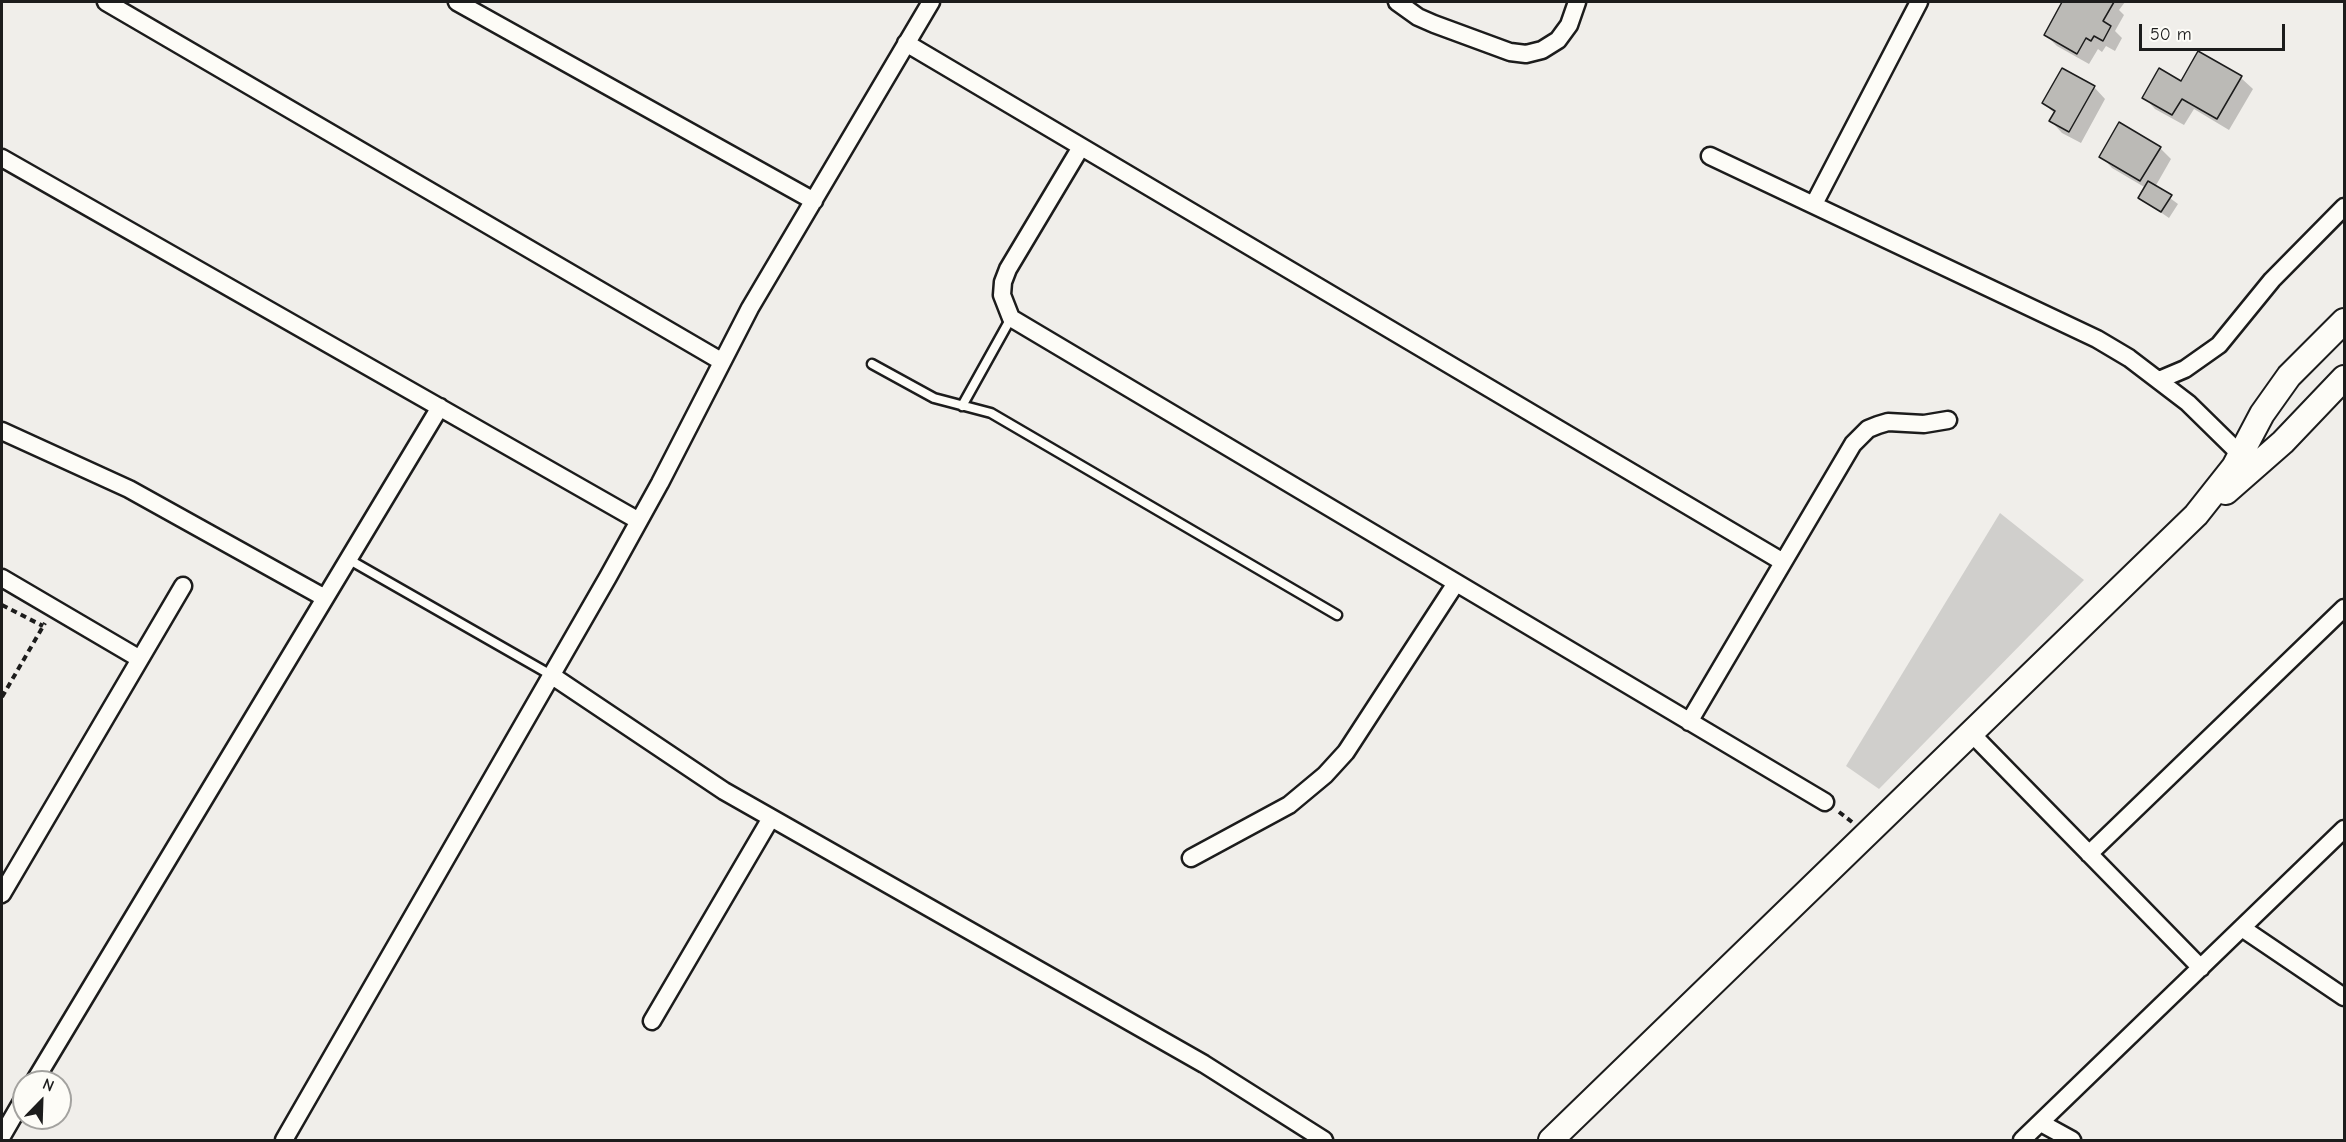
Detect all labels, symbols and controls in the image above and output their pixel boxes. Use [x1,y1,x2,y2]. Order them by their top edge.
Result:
scale bar [2142,12,2288,50]
text: 50 m [2150,24,2192,45]
north arrow [12,1070,72,1130]
text: N [40,1075,57,1096]

